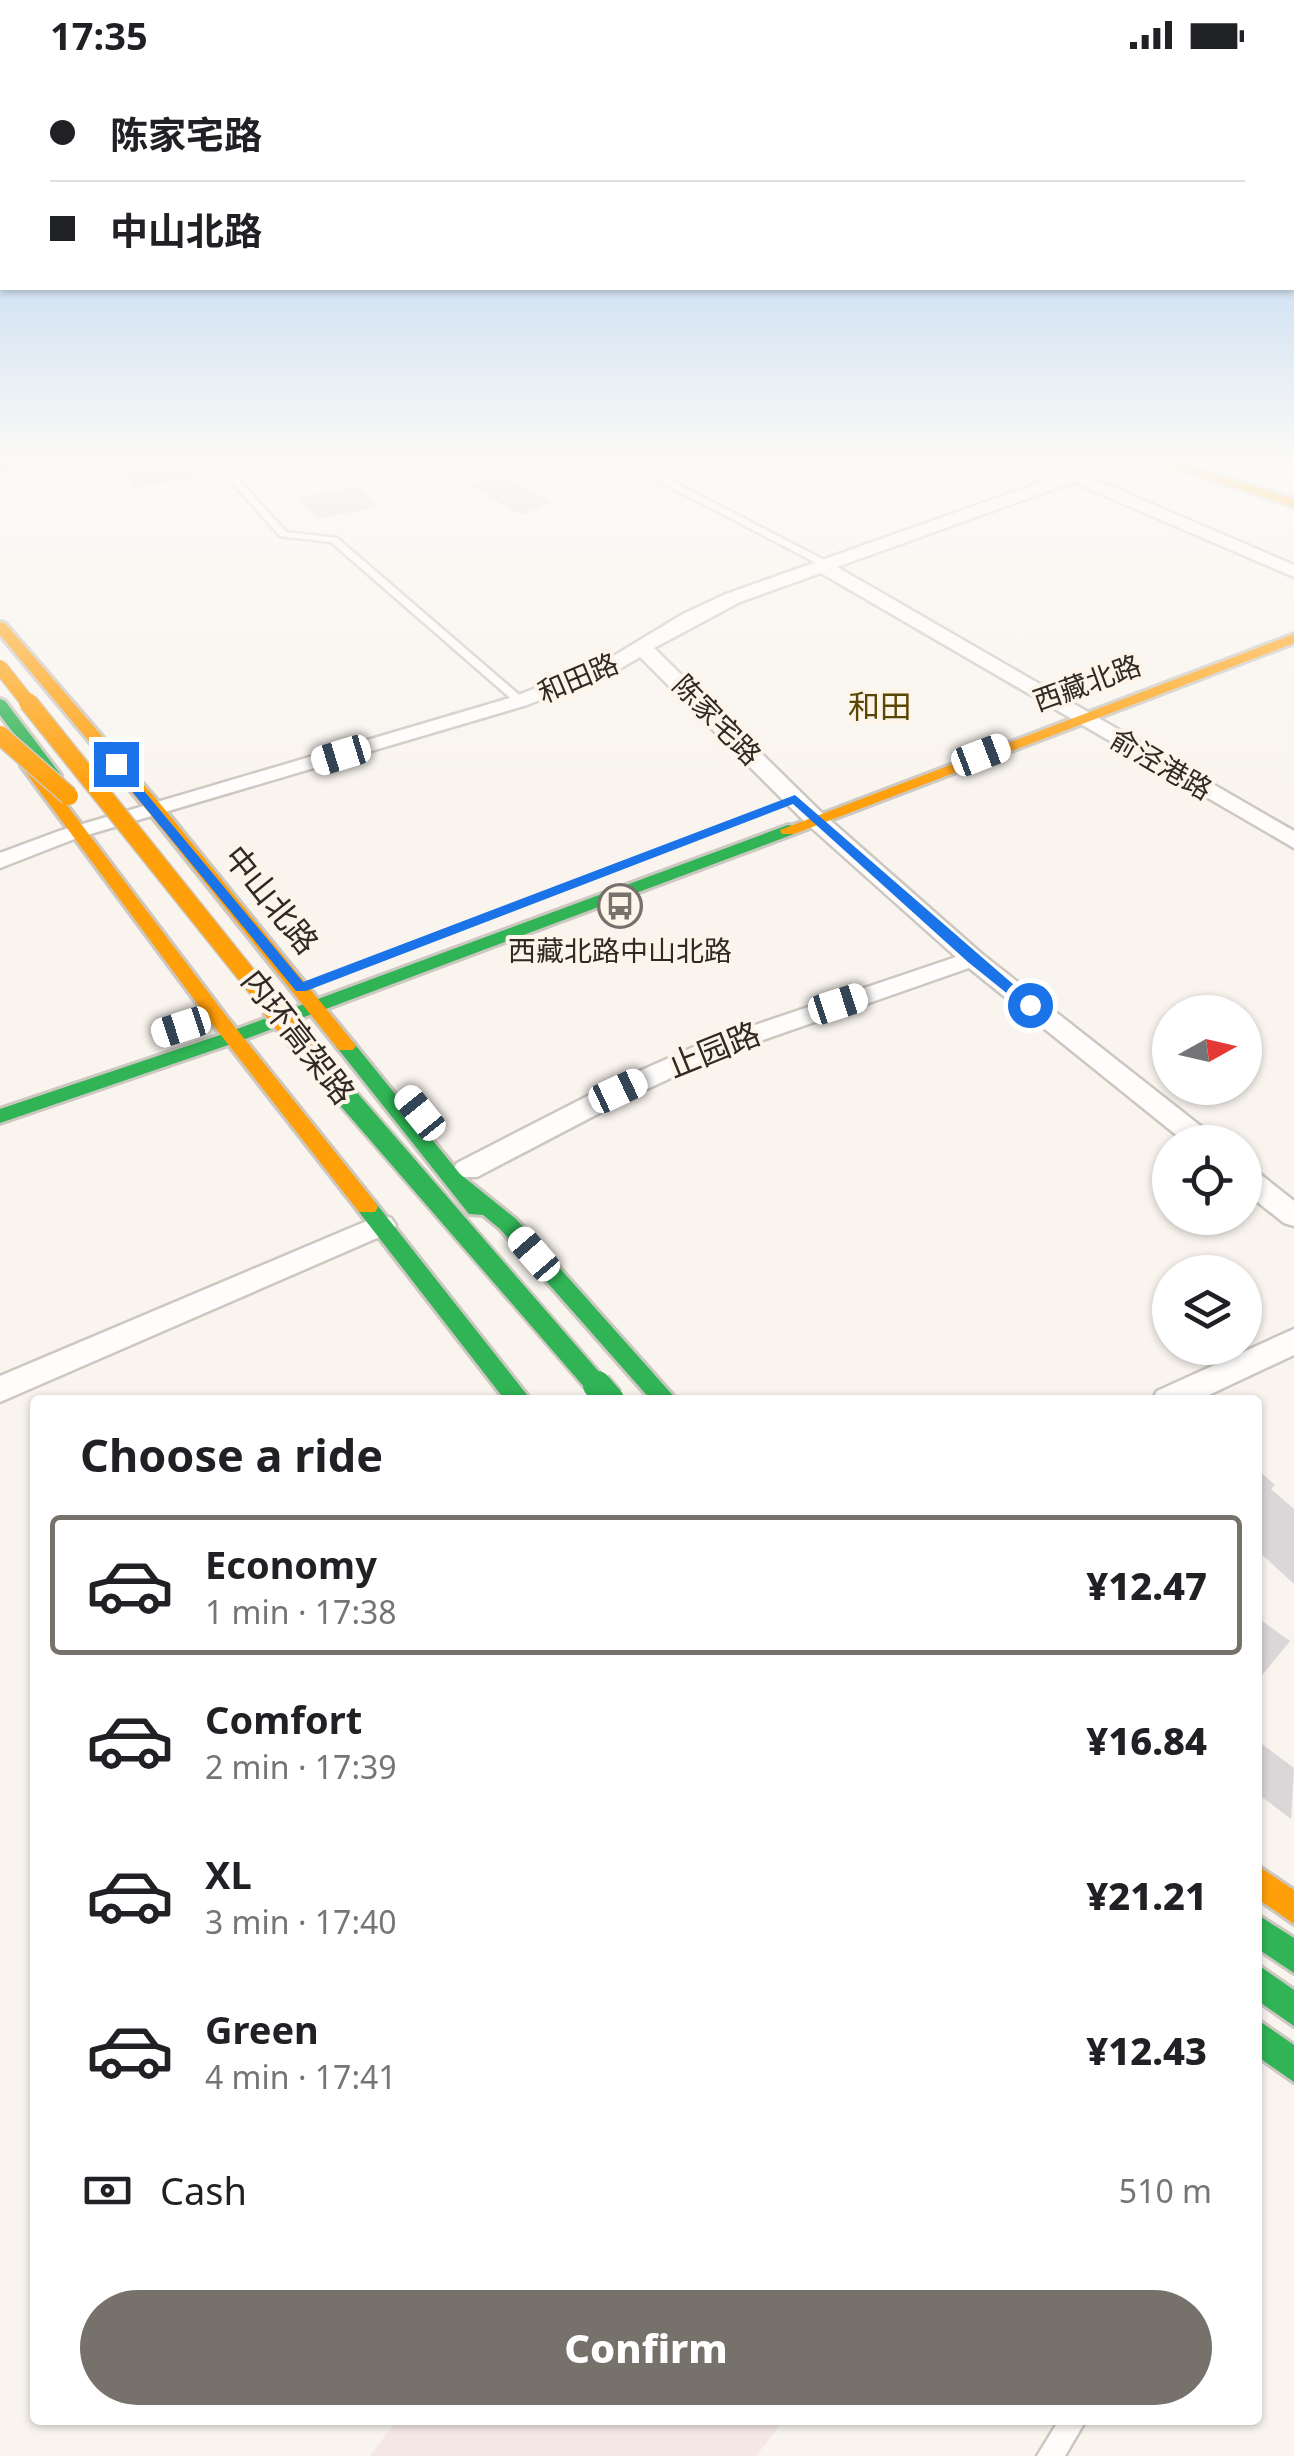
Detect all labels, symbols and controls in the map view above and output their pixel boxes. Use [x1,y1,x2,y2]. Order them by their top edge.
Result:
text: 17:35 [50,9,148,61]
text: 陈家宅路 [110,108,262,160]
text: 中山北路 [110,204,262,256]
street label: 和田路 [532,643,624,711]
street label: 西藏北路 [1028,645,1146,719]
street label: 陈家宅路 [665,666,770,773]
district label: 和田 [848,684,912,727]
street label: 俞泾港路 [1103,719,1220,808]
car [948,730,1014,780]
car [308,732,374,778]
route end [94,742,139,787]
street label: 中山北路 [215,836,329,962]
bus stop icon: 西藏北路中山北路 [597,883,643,929]
place label: 西藏北路中山北路 [508,931,732,969]
street label: 内环高架路 [233,960,365,1112]
car [805,980,871,1028]
route start [1008,983,1053,1028]
north arrow [1152,995,1262,1105]
map controls [1152,995,1262,1365]
car [148,1003,214,1051]
street label: 止园路 [661,1011,766,1087]
car [584,1065,652,1117]
car [389,1080,451,1146]
button: locate [1152,1125,1262,1235]
car [503,1222,565,1286]
button: layers [1152,1255,1262,1365]
text: Choose a ride [80,1424,383,1485]
text: Economy [205,1538,377,1590]
icon: car [85,1540,175,1630]
text: ¥12.47 [1086,1559,1207,1611]
text: 1 min · 17:38 [205,1590,397,1633]
text: Comfort [205,1693,362,1745]
icon: car [85,1695,175,1785]
text: ¥16.84 [1086,1714,1207,1766]
text: 2 min · 17:39 [205,1745,397,1788]
text: XL [205,1848,252,1900]
icon: car [85,1850,175,1940]
text: ¥21.21 [1086,1869,1207,1921]
text: 3 min · 17:40 [205,1900,397,1943]
text: Green [205,2003,319,2055]
icon: car [85,2005,175,2095]
text: ¥12.43 [1086,2024,1207,2076]
text: 4 min · 17:41 [205,2055,397,2098]
icon: cash [80,2163,135,2218]
text: Cash [160,2164,247,2216]
text: 510 m [1119,2169,1212,2212]
button: Confirm [80,2290,1212,2405]

